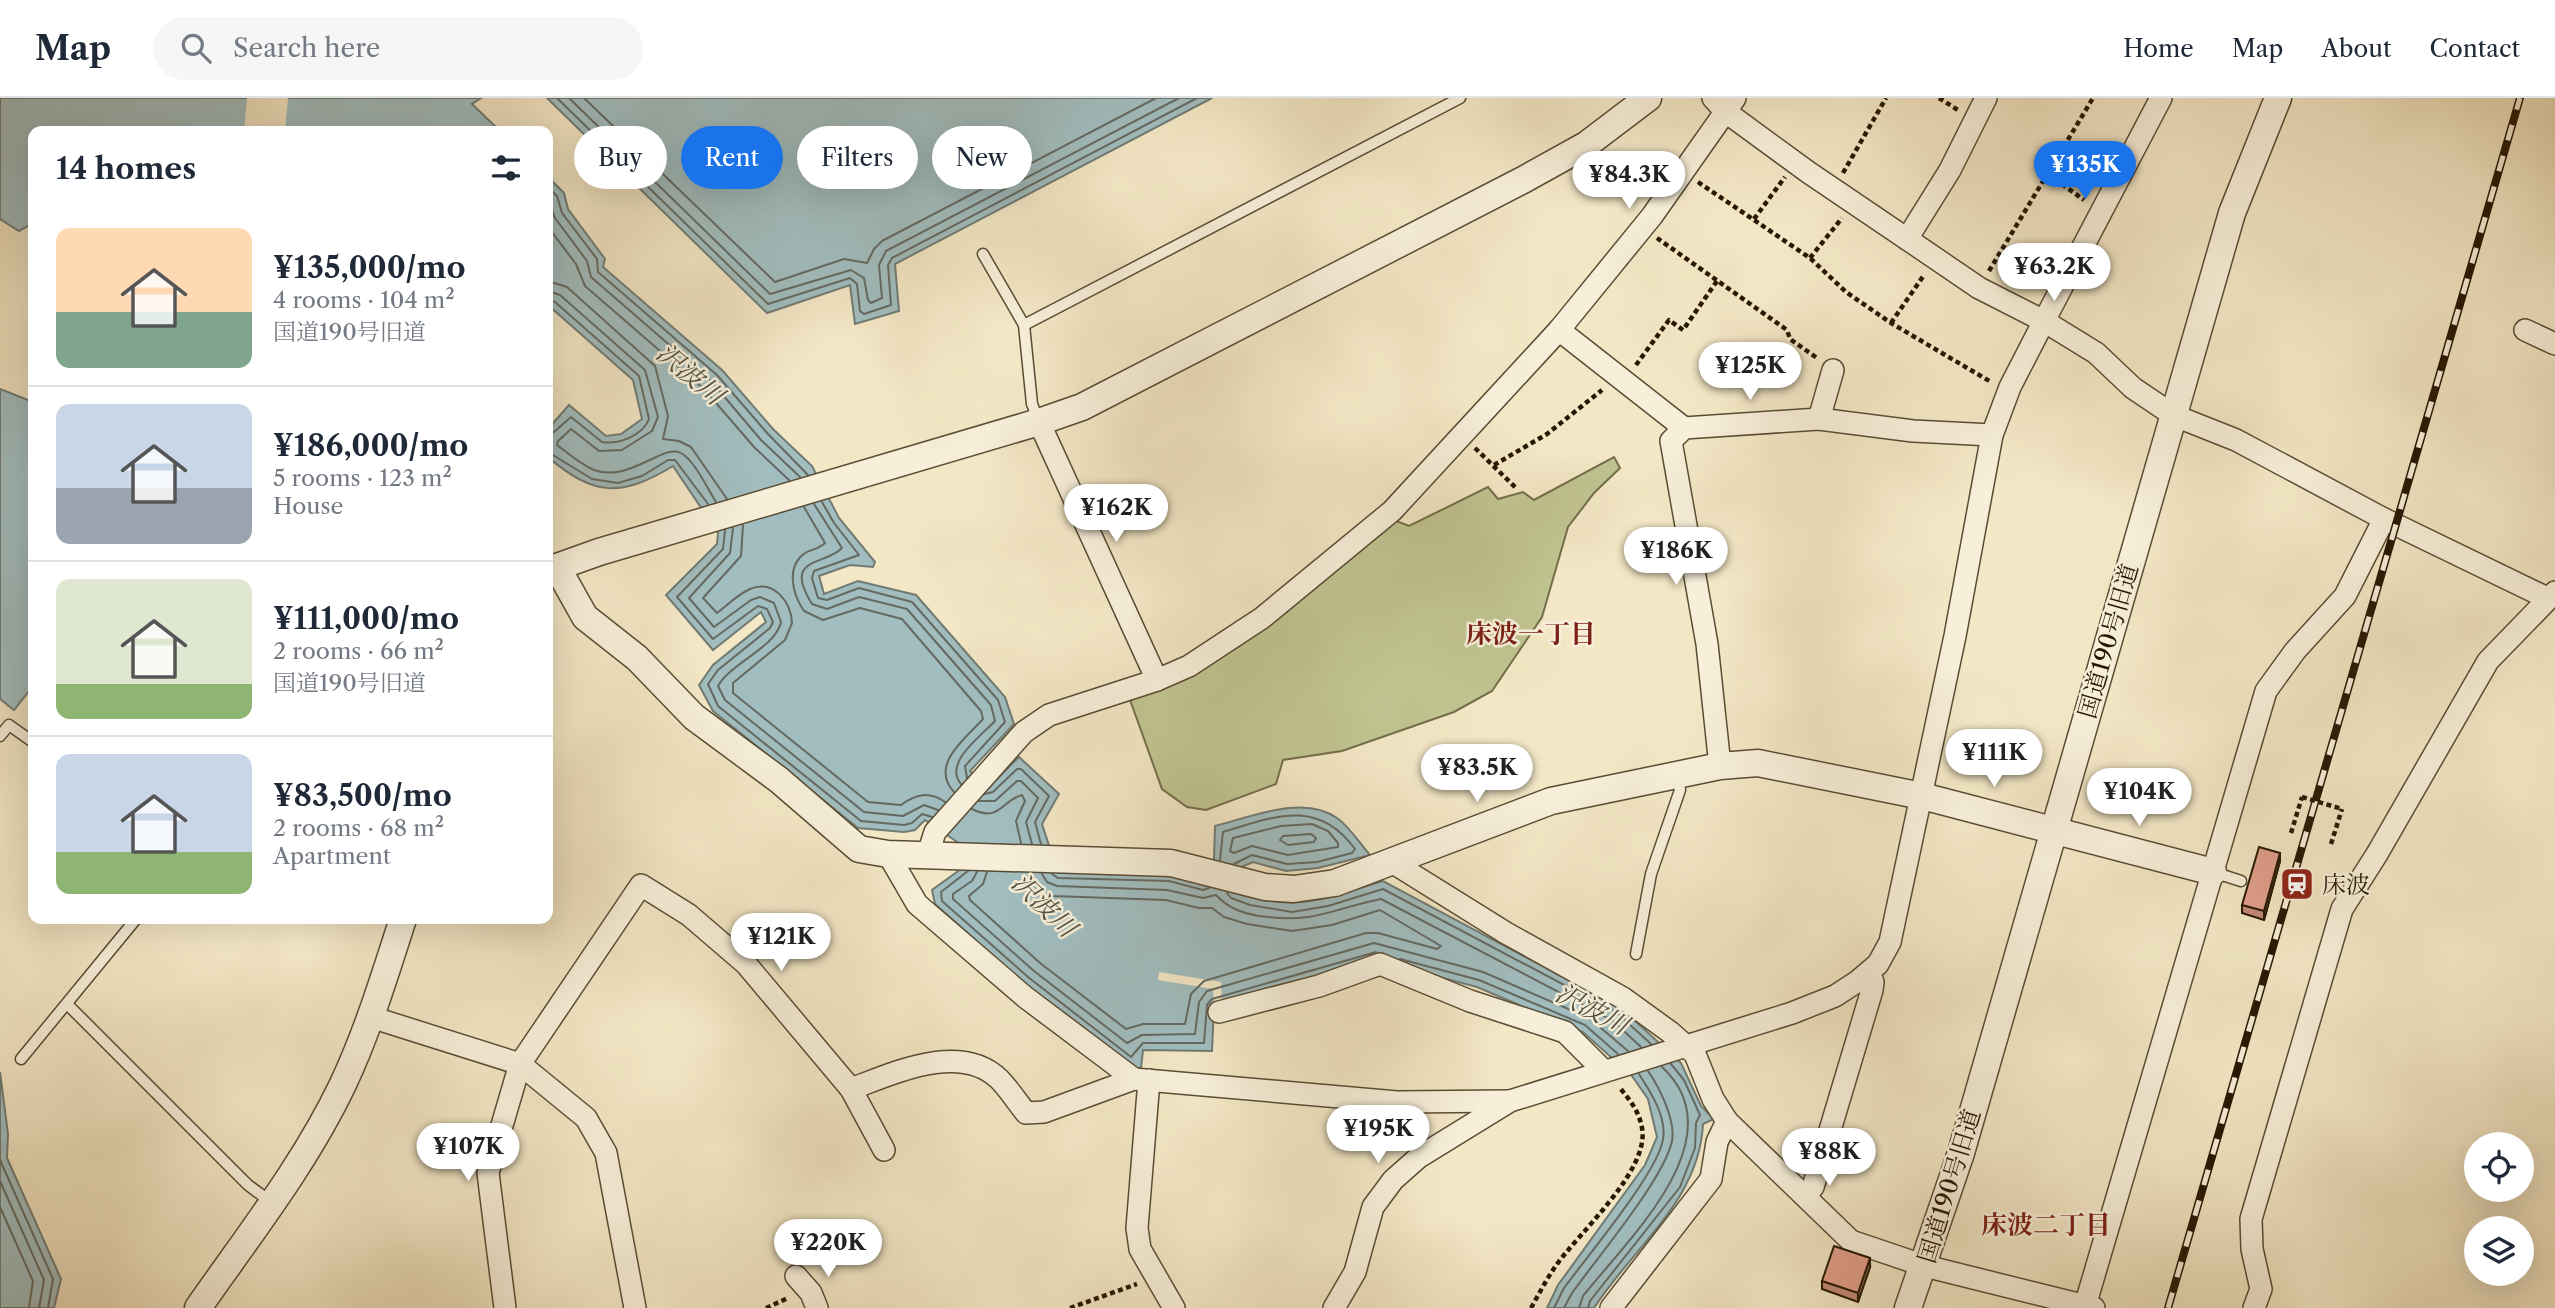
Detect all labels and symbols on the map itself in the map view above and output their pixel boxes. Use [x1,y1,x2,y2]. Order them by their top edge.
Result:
pin: ¥135K [2036,141,2134,201]
pin: ¥84.3K [1572,152,1686,211]
pin: ¥63.2K [1997,244,2111,303]
water label: 沢波川 [650,337,732,413]
pin: ¥125K [1701,342,1799,402]
pin: ¥162K [1067,484,1165,544]
pin: ¥186K [1627,528,1725,587]
street label: 国道190号旧道 [2072,560,2144,722]
district label: 床波一丁目 [1466,618,1596,650]
pin: ¥111K [1945,730,2043,789]
pin: ¥83.5K [1420,744,1534,804]
pin: ¥104K [2090,768,2188,828]
station icon: 床波 [2278,865,2316,903]
water label: 沢波川 [1005,866,1085,946]
place label: 床波 [2322,870,2370,899]
pin: ¥121K [732,914,830,973]
water label: 沢波川 [1550,977,1637,1043]
pin: ¥195K [1329,1105,1427,1165]
street label: 国道190号旧道 [1912,1106,1986,1266]
pin: ¥107K [419,1124,517,1183]
pin: ¥88K [1788,1128,1870,1188]
district label: 床波二丁目 [1981,1209,2111,1241]
pin: ¥220K [779,1220,877,1279]

